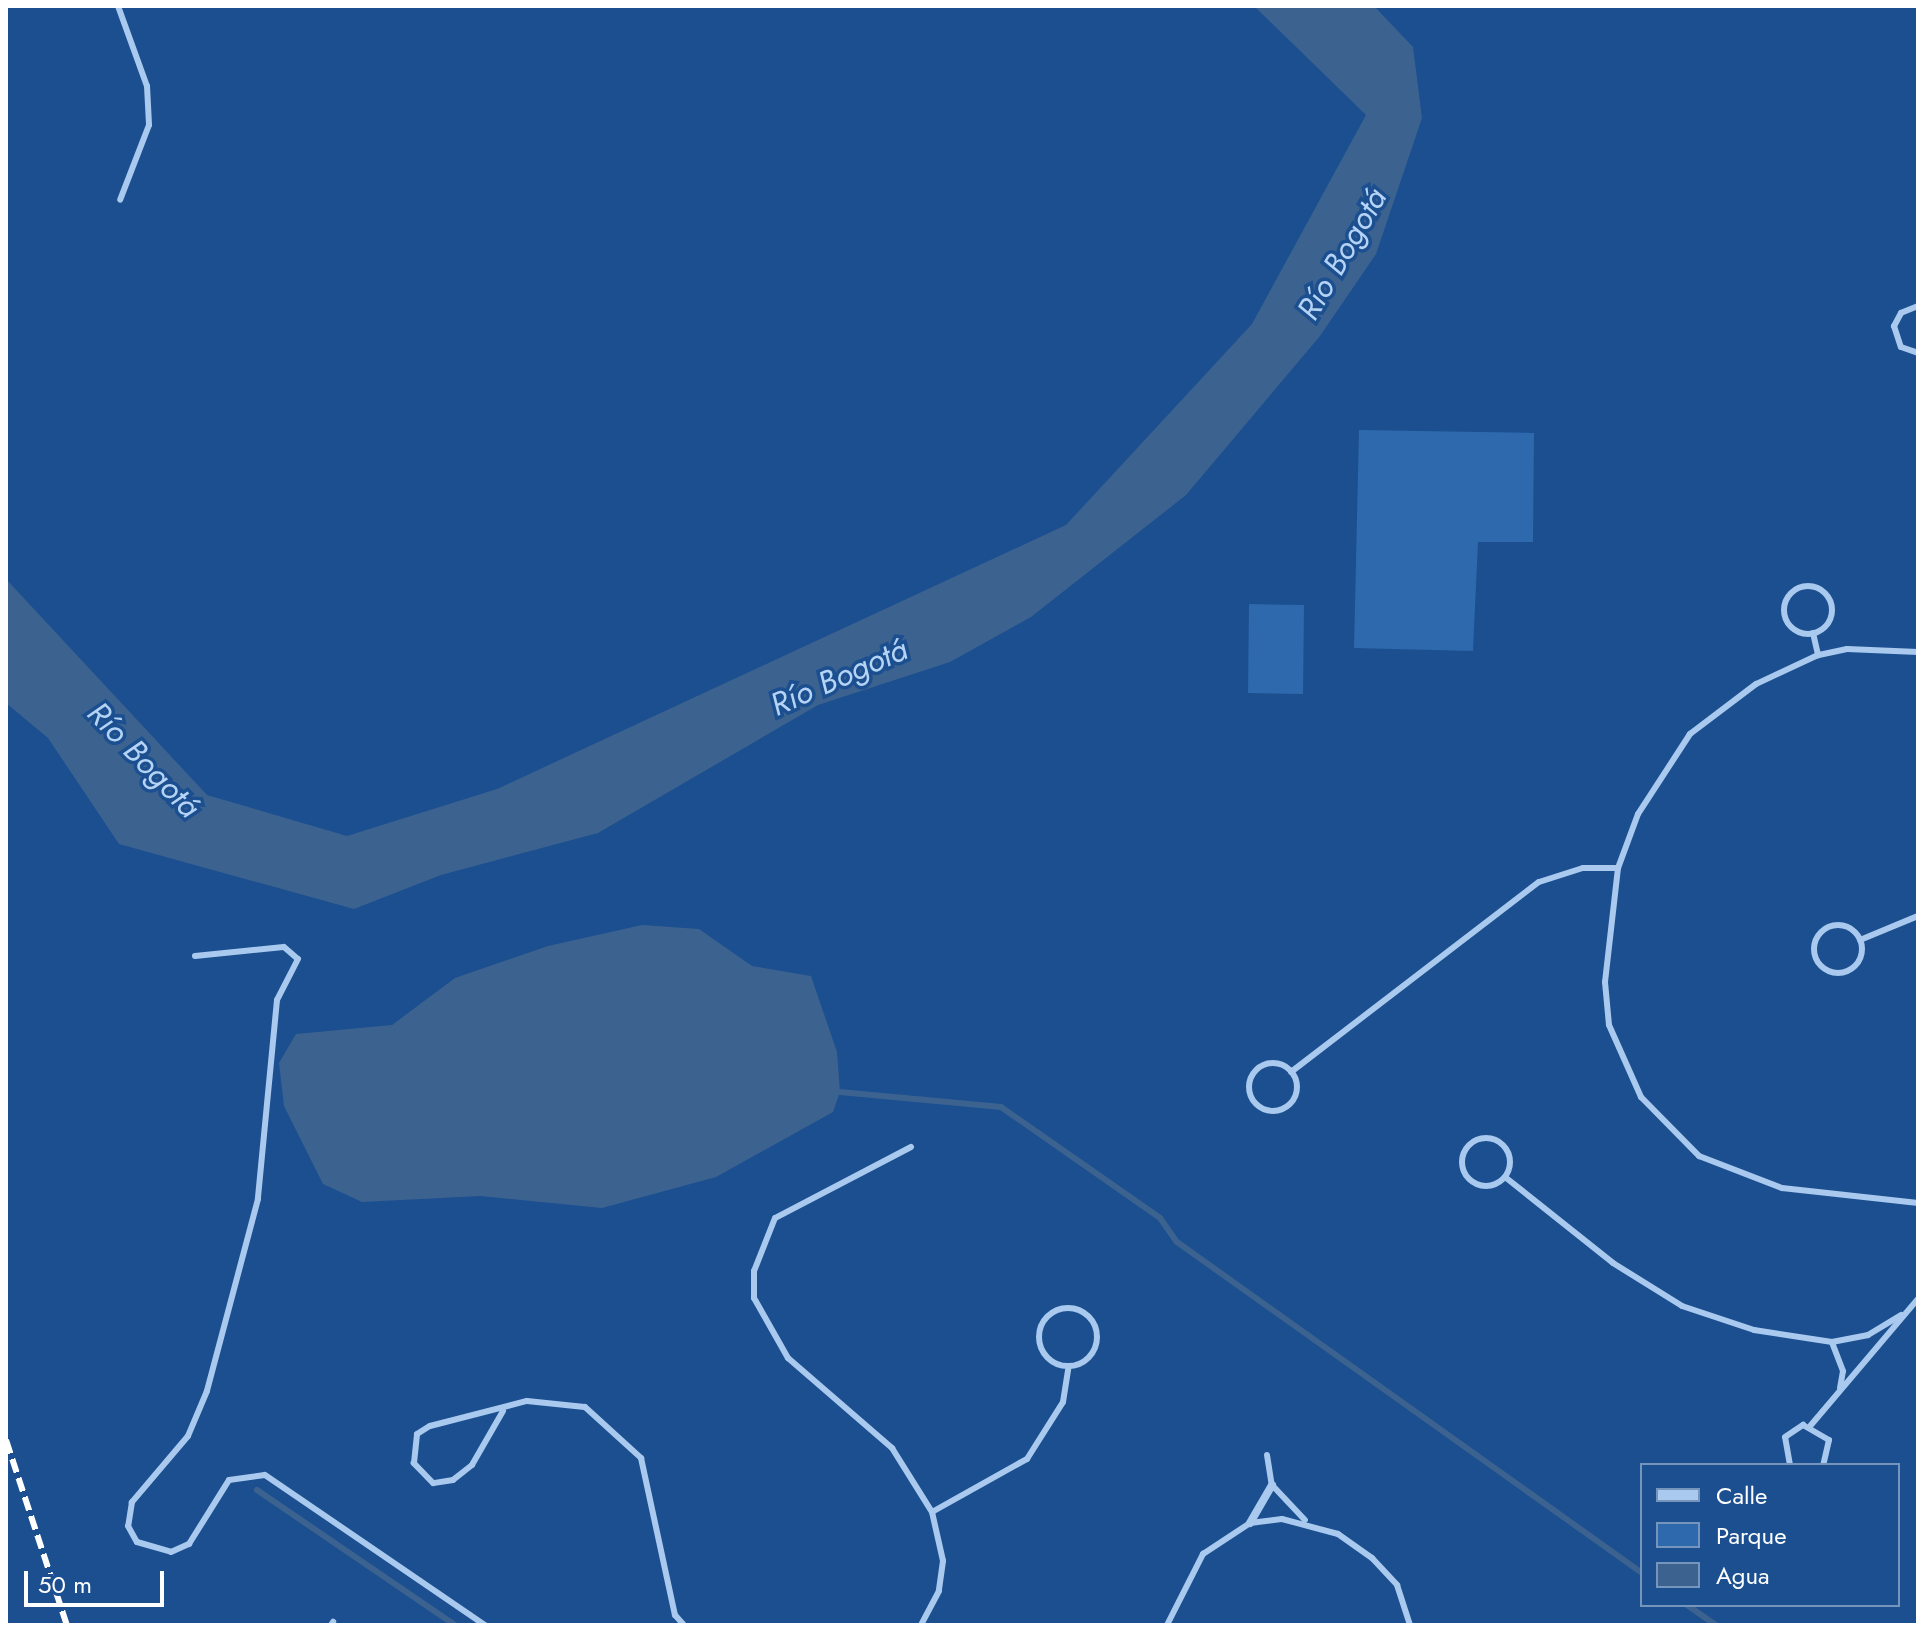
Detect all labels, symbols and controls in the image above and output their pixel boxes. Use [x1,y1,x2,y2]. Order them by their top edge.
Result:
water label: Río Bogotá [1289,181,1395,327]
water label: Río Bogotá [764,630,914,724]
water label: Río Bogotá [79,694,209,826]
legend [1640,1463,1900,1607]
text: Calle [1716,1478,1767,1513]
text: Parque [1716,1518,1787,1553]
scale bar [28,1555,168,1605]
text: Agua [1716,1558,1770,1593]
text: 50 m [38,1567,92,1602]

